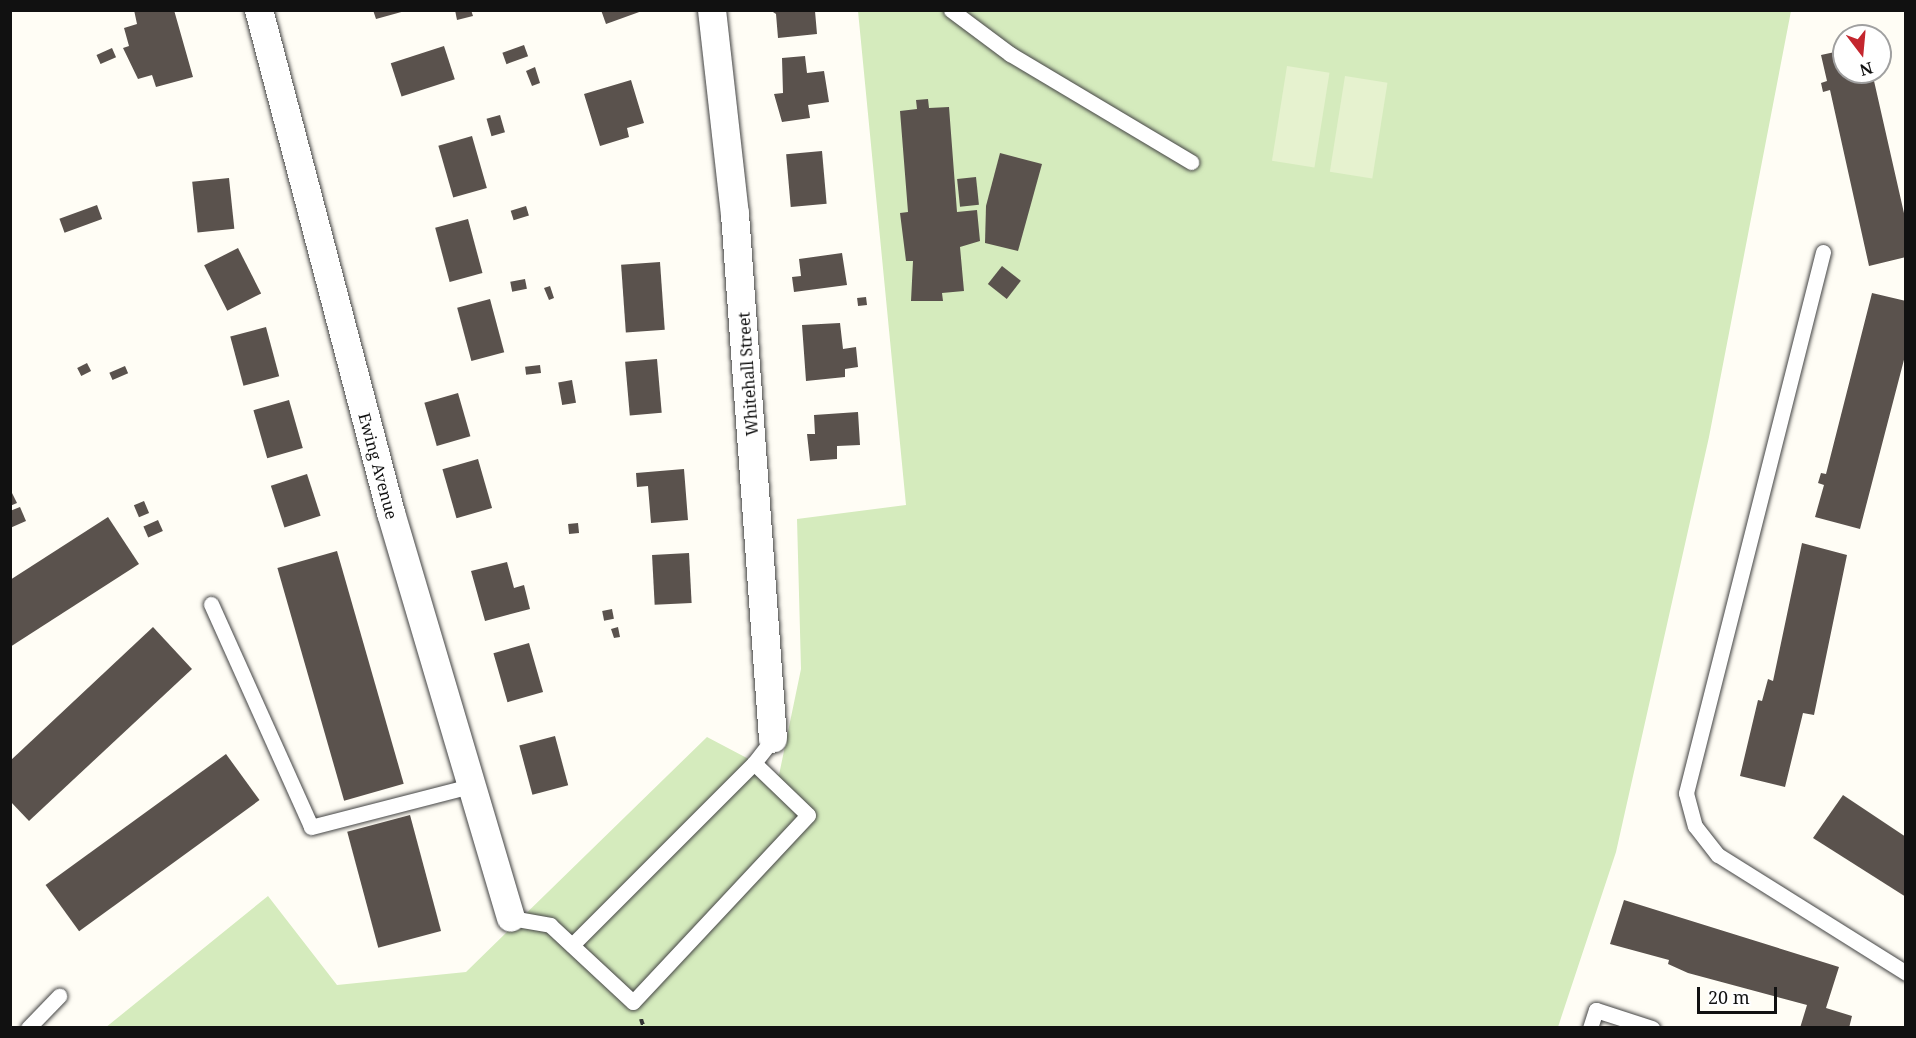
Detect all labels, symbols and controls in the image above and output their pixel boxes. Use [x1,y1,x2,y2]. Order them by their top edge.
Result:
north arrow [1832,24,1892,84]
text: N [1857,57,1876,82]
street label: Whitehall Street [734,311,762,437]
street label: Ewing Avenue [355,411,401,521]
scale bar [1700,975,1780,1013]
text: 20 m [1708,985,1750,1009]

